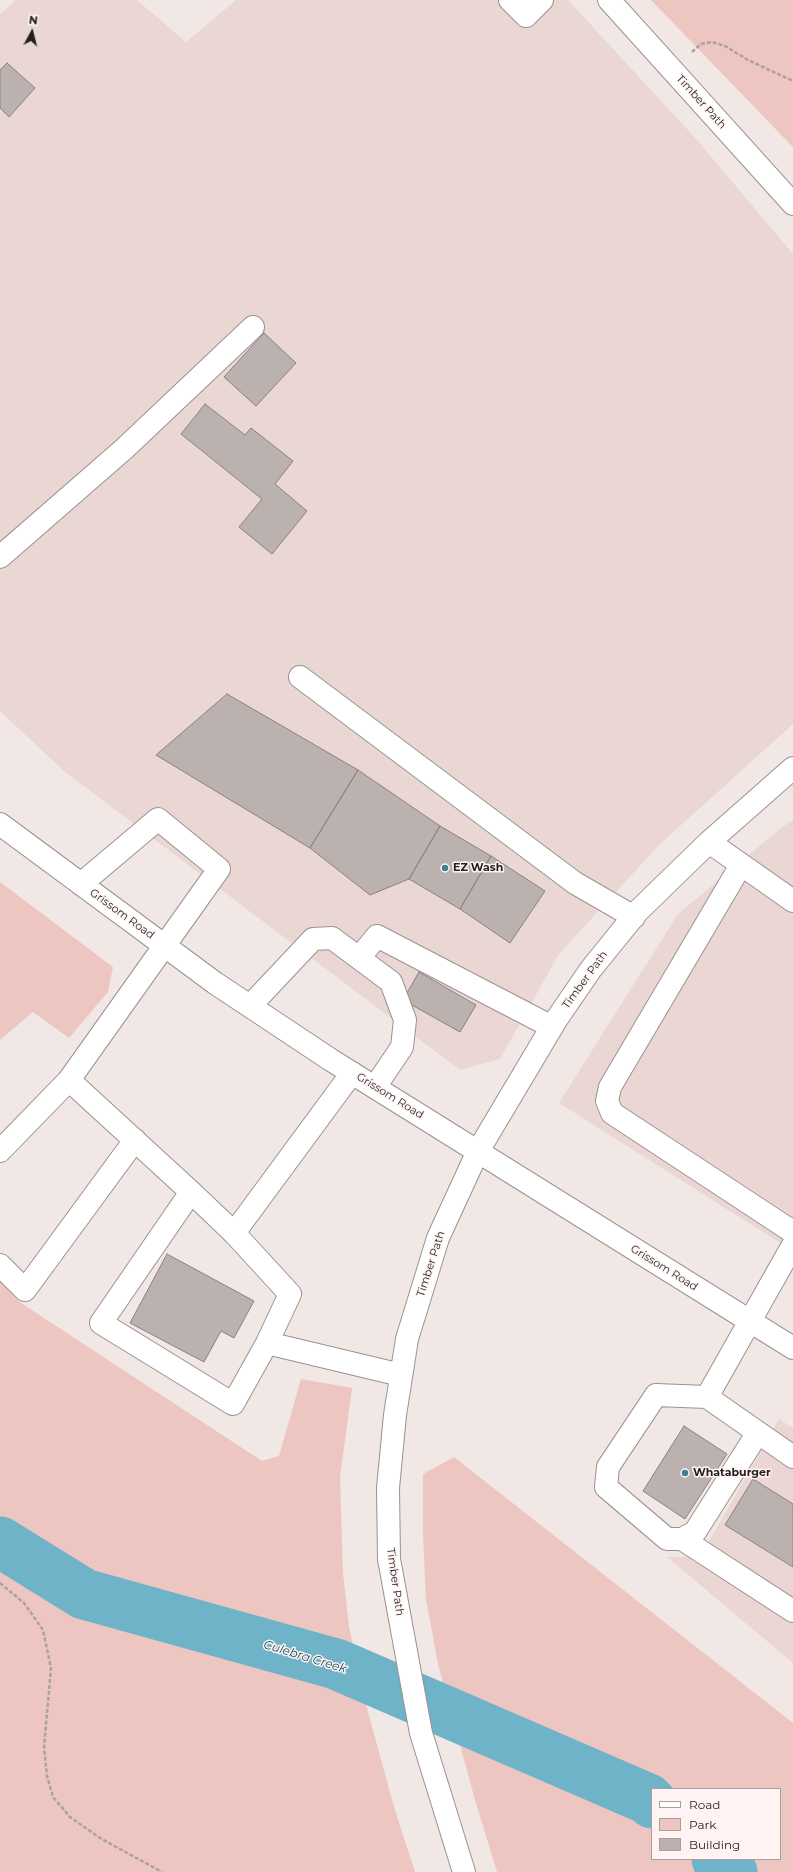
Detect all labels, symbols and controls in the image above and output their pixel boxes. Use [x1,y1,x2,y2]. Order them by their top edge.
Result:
north arrow [12,12,52,52]
text: N [28,13,39,28]
street label: Timber Path [673,72,729,132]
place label: EZ Wash [453,861,503,875]
marker: EZ Wash [440,863,450,873]
street label: Grissom Road [87,886,157,942]
street label: Timber Path [560,948,610,1012]
street label: Grissom Road [354,1070,426,1122]
street label: Timber Path [414,1229,448,1299]
street label: Grissom Road [628,1242,700,1294]
place label: Whataburger [693,1466,771,1480]
marker: Whataburger [680,1468,690,1478]
street label: Timber Path [384,1547,406,1617]
water label: Culebra Creek [262,1638,348,1676]
legend [651,1788,781,1860]
text: Road [689,1797,720,1812]
text: Park [689,1817,716,1832]
text: Building [689,1837,740,1852]

